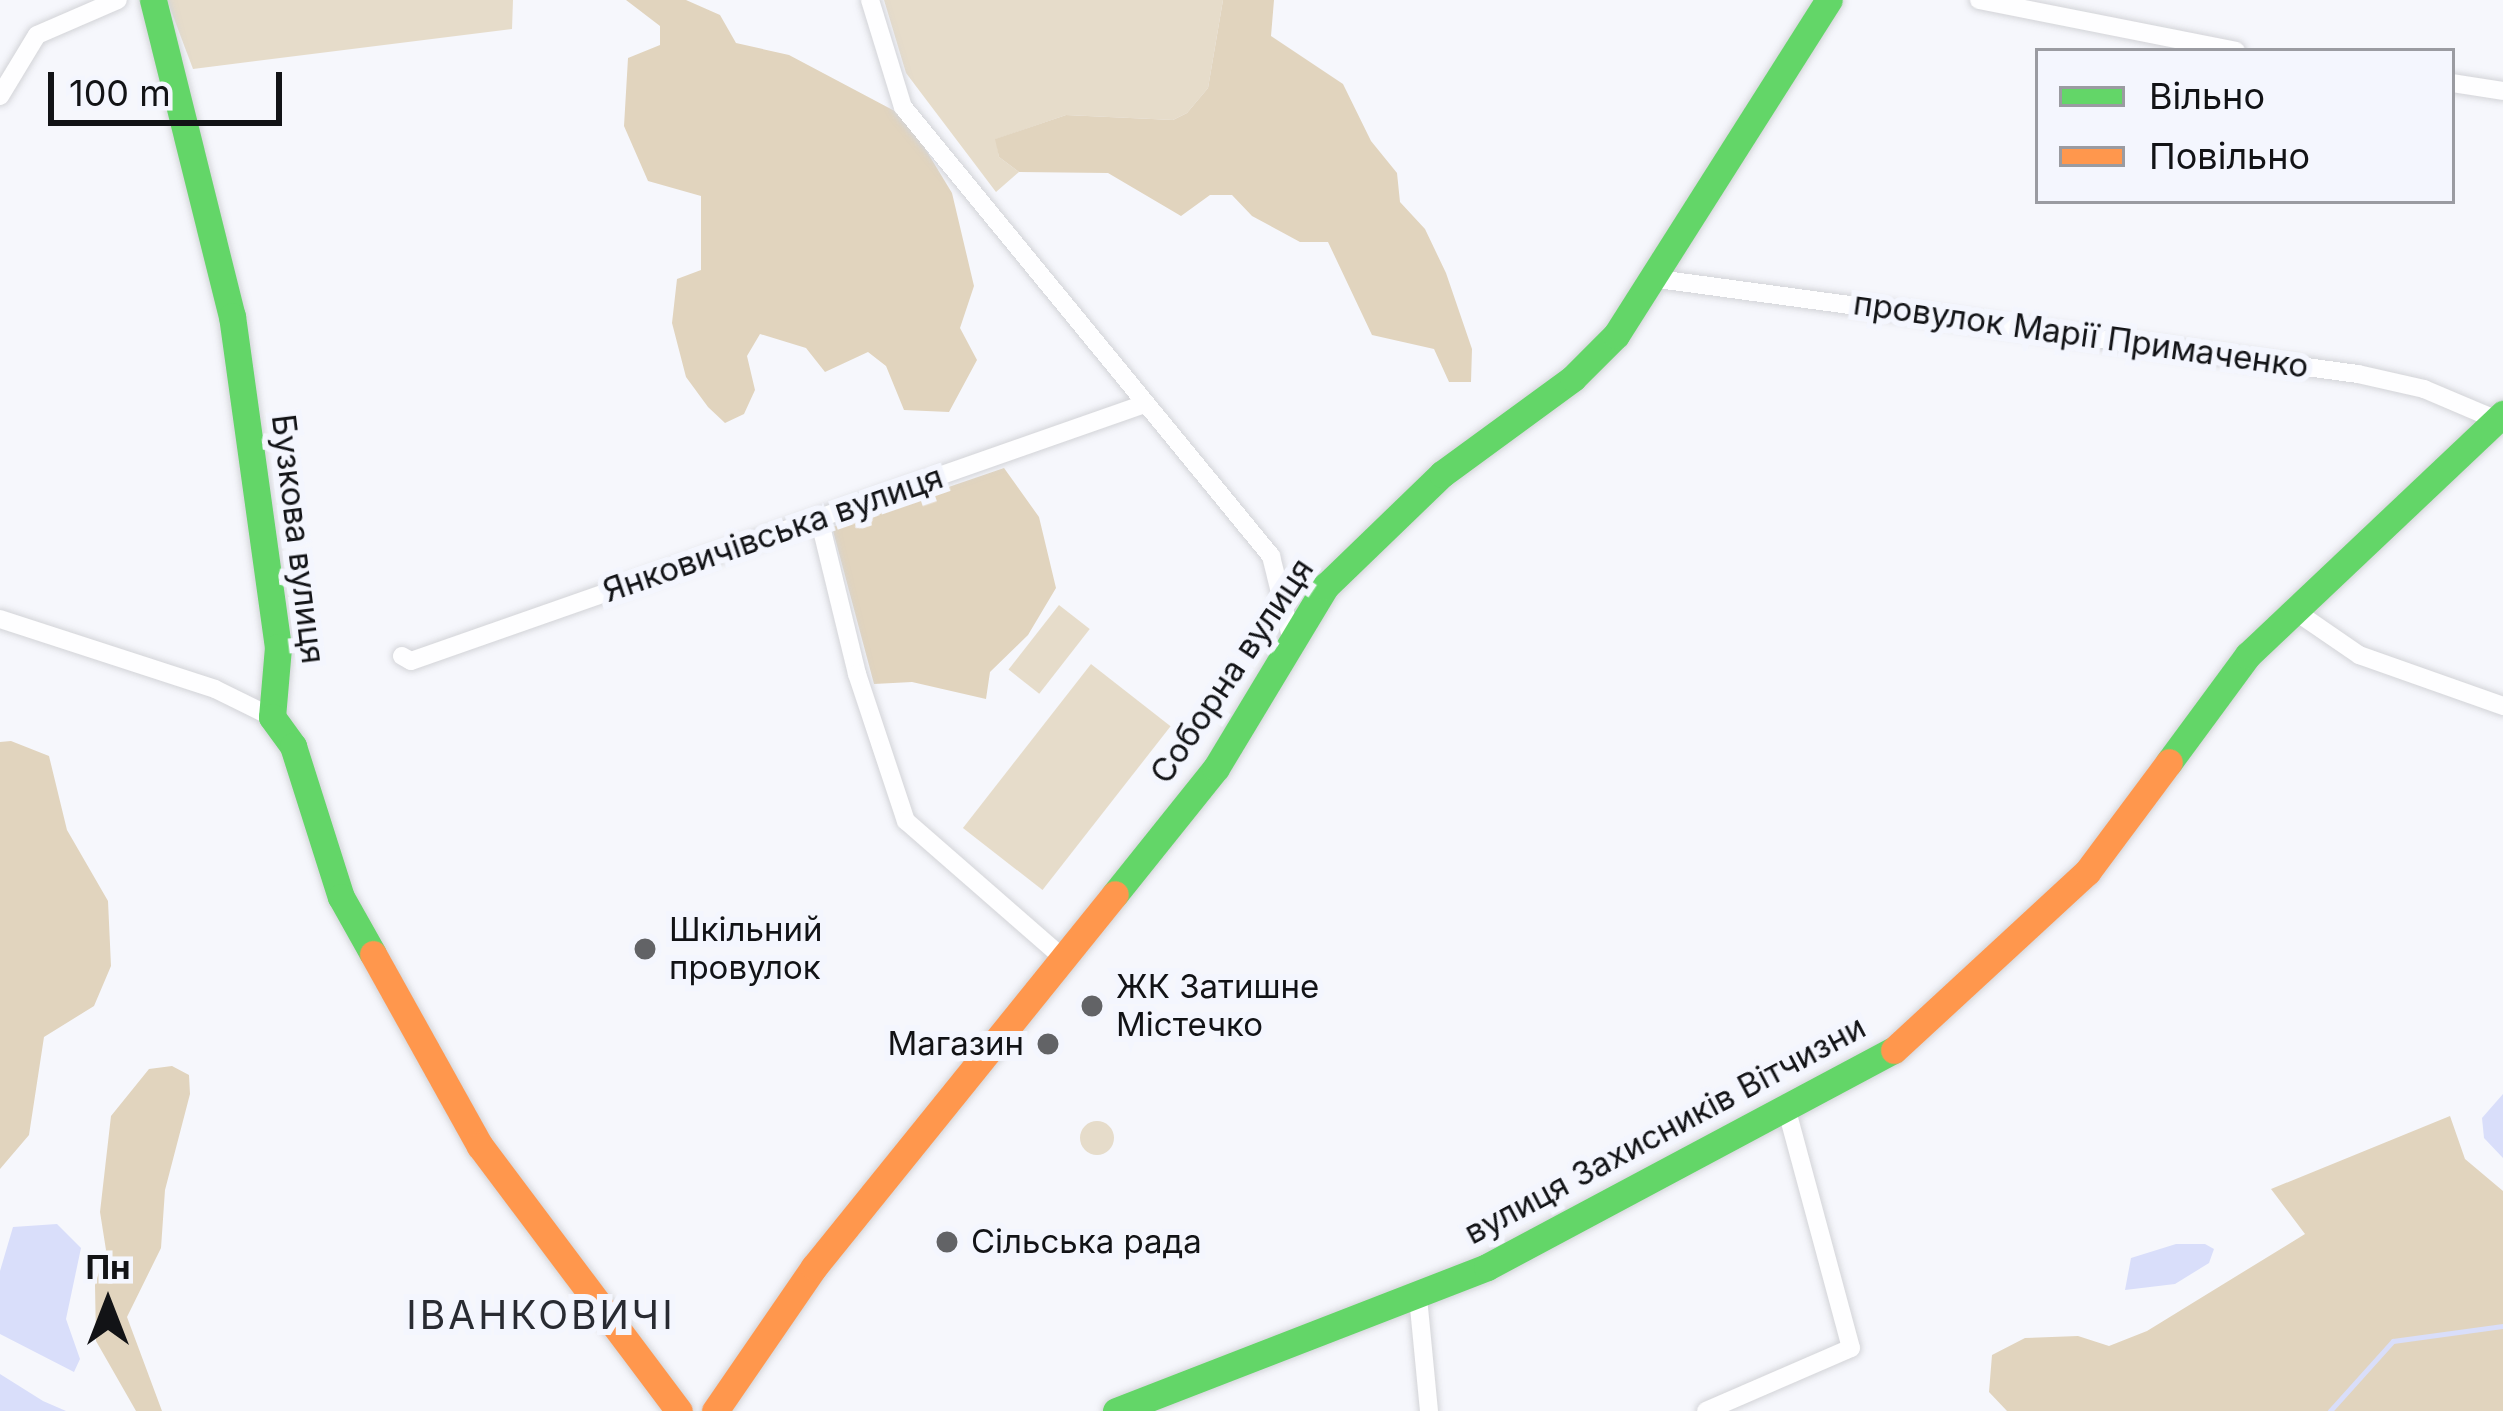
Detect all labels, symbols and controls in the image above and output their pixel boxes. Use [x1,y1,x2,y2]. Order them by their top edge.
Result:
scale bar [54,48,288,122]
legend [2035,48,2455,204]
text: 100 m [69,71,171,115]
text: Вільно [2149,74,2265,118]
text: Повільно [2149,134,2310,178]
street label: провулок Марії Примаченко [1851,283,2311,387]
street label: Бузкова вулиця [263,412,333,666]
street label: Янковичівська вулиця [598,457,948,611]
street label: Соборна вулиця [1142,551,1322,791]
place label: Шкільний провулок [669,910,822,988]
marker: Шкільний провулок [632,936,658,962]
place label: ЖК Затишне Містечко [1116,967,1319,1045]
marker: ЖК Затишне Містечко [1079,993,1105,1019]
street label: вулиця Захисників Вітчизни [1458,1007,1872,1253]
place label: Магазин [887,1024,1024,1064]
marker: Магазин [1035,1031,1061,1057]
place label: Cільська рада [971,1222,1202,1262]
marker: Cільська рада [934,1229,960,1255]
north arrow [48,1243,168,1363]
text: Пн [85,1247,131,1287]
district label: ІВАНКОВИЧІ [406,1292,676,1338]

